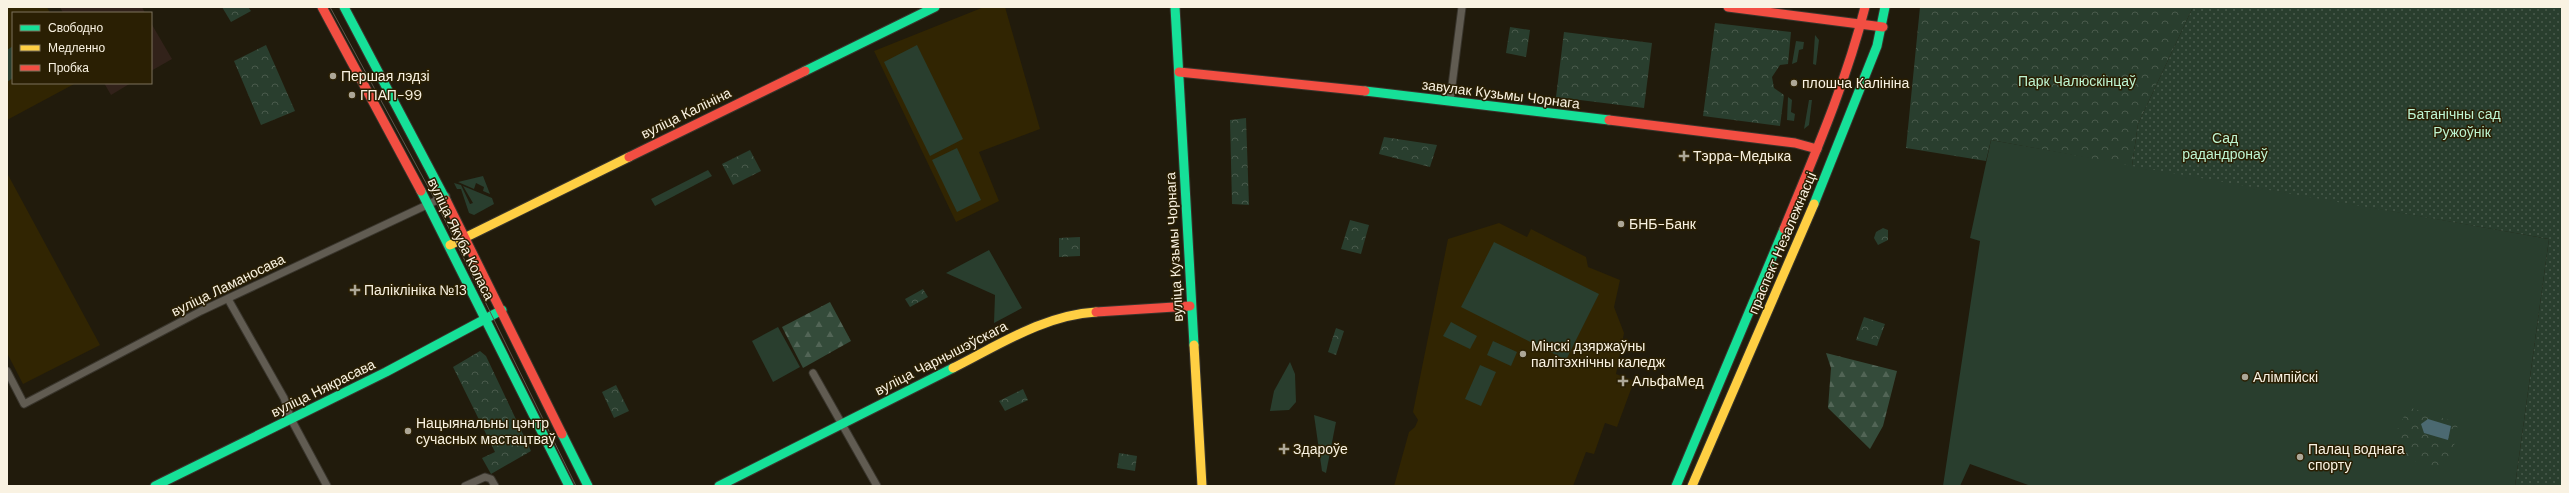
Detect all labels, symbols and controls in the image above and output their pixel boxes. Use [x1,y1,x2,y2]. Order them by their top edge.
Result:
legend [12,12,152,84]
text: Свободно [48,20,103,36]
text: Медленно [48,40,105,56]
text: Пробка [48,60,89,76]
place label: Першая лэдзі [341,67,430,85]
marker: Першая лэдзі [328,71,338,81]
park label: Парк Чалюскінцаў [2018,72,2136,90]
place label: плошча Калініна [1802,74,1910,92]
street label: завулак Кузьмы Чорнага [1421,75,1581,113]
marker: плошча Калініна [1789,78,1799,88]
street label: вуліца Калініна [638,83,734,143]
place label: ГПАП-99 [360,86,422,104]
marker: ГПАП-99 [347,90,357,100]
park label: Батанічны сад [2407,105,2501,123]
park label: Ружоўнік [2433,123,2492,141]
park label: Сад радандронаў [2182,129,2268,163]
place label: Тэрра-Медыка [1693,147,1792,165]
marker: Тэрра-Медыка [1678,150,1690,162]
street label: праспект Незалежнасці [1744,169,1820,317]
street label: вуліца Кузьмы Чорнага [1161,171,1187,322]
street label: вуліца Якуба Коласа [424,175,499,303]
place label: БНБ-Банк [1629,215,1697,233]
marker: БНБ-Банк [1616,219,1626,229]
street label: вуліца Ламаносава [168,250,288,320]
place label: Паліклініка №13 [364,281,467,299]
marker: Паліклініка №13 [349,284,361,296]
street label: вуліца Чарнышэўскага [872,317,1011,399]
place label: Мінскі дзяржаўны палітэхнічны каледж [1531,337,1666,371]
marker: Мінскі дзяржаўны палітэхнічны каледж [1518,349,1528,359]
street label: вуліца Някрасава [268,355,378,421]
place label: Алімпійскі [2253,368,2318,386]
place label: АльфаМед [1632,372,1704,390]
marker: Алімпійскі [2240,372,2250,382]
marker: АльфаМед [1617,375,1629,387]
place label: Нацыянальны цэнтр сучасных мастацтваў [416,414,556,448]
marker: Нацыянальны цэнтр сучасных мастацтваў [403,426,413,436]
place label: Здароўе [1293,440,1348,458]
place label: Палац воднага спорту [2308,440,2405,474]
marker: Здароўе [1278,443,1290,455]
marker: Палац воднага спорту [2295,452,2305,462]

